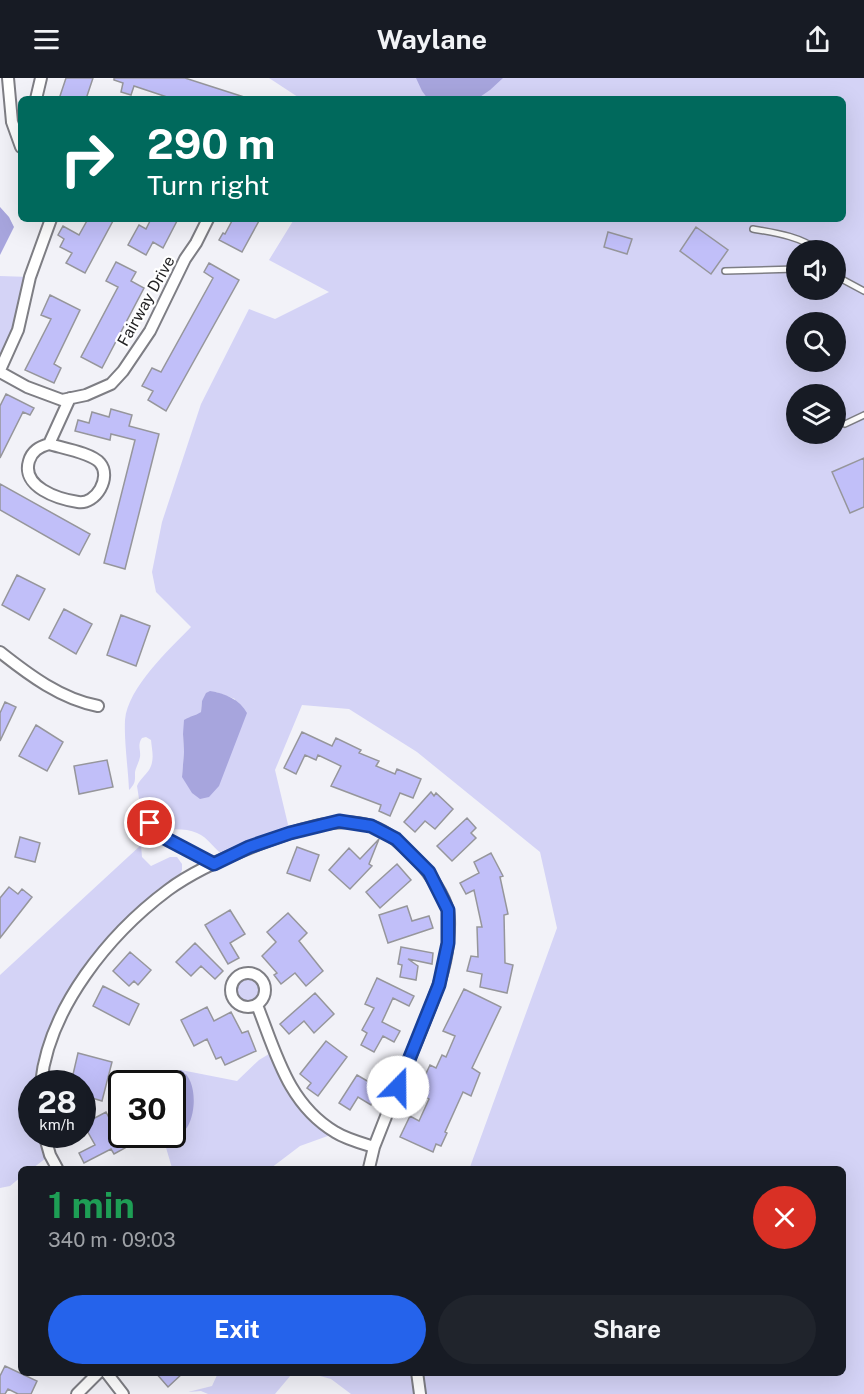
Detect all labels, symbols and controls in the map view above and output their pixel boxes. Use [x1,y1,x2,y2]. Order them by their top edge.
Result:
icon: menu [30,23,63,56]
text: Waylane [377,23,487,55]
icon: share [801,23,834,56]
text: 290 m [147,119,275,168]
icon: right [48,120,126,198]
text: Turn right [147,169,270,201]
map controls [786,240,846,444]
button: sound [786,240,846,300]
street label: Fairway Drive [113,253,179,349]
button: search [786,312,846,372]
button: layers [786,384,846,444]
pin [124,797,175,848]
icon: arrive [133,806,166,839]
position arrow [366,1055,430,1119]
speed limit sign: 30 [108,1070,186,1148]
text: 28 [37,1084,77,1120]
text: km/h [39,1116,75,1133]
text: 1 min [48,1184,135,1226]
button: close [753,1186,816,1249]
text: 340 m · 09:03 [48,1228,176,1252]
button: Exit [48,1295,426,1364]
button: Share [438,1295,816,1364]

